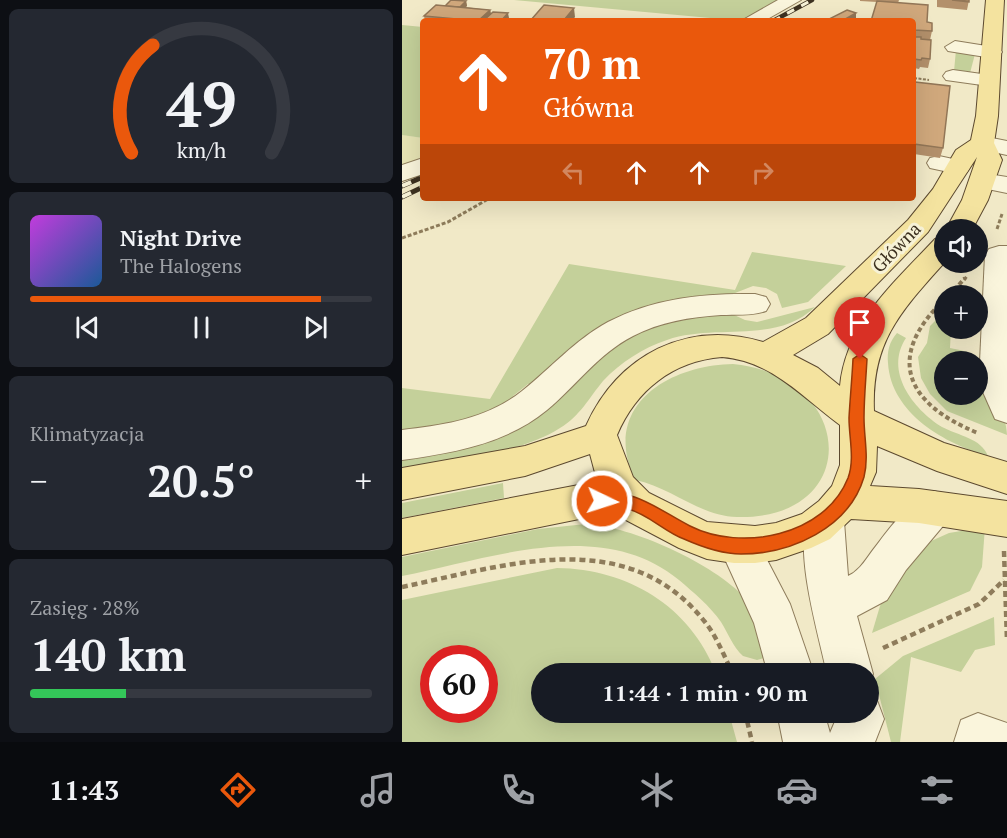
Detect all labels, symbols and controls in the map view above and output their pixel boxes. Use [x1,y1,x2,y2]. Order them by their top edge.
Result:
text: 70 m [543,35,641,91]
icon: ahead [444,42,522,120]
text: 49 [166,62,236,145]
text: Główna [543,89,634,125]
text: km/h [176,137,226,165]
icon: left [557,156,590,189]
icon: ahead [620,156,653,189]
icon: ahead [683,156,716,189]
icon: right [746,156,779,189]
street label: Główna [866,217,926,277]
map controls [934,219,988,405]
button: sound [934,219,988,273]
text: Night Drive [120,223,242,252]
text: The Halogens [120,252,242,279]
button: + [934,285,988,339]
pin [834,297,885,359]
icon: arrive [843,306,876,339]
icon: previous [71,311,104,344]
icon: pause [185,311,218,344]
icon: next [299,311,332,344]
button: − [934,351,988,405]
text: Klimatyzacja [30,420,144,447]
text: 20.5° [147,450,255,510]
text: − [30,459,48,502]
text: + [354,459,372,502]
position arrow [570,469,634,533]
text: Zasięg · 28% [30,594,140,621]
text: 140 km [30,624,186,684]
speed limit sign: 60 [420,645,498,723]
text: 11:44 · 1 min · 90 m [602,678,808,707]
icon: directions [217,769,259,811]
icon: music [357,769,399,811]
icon: phone [497,769,539,811]
icon: climate [636,769,678,811]
icon: car [776,769,818,811]
icon: filters [916,769,958,811]
text: 11:43 [49,772,119,808]

